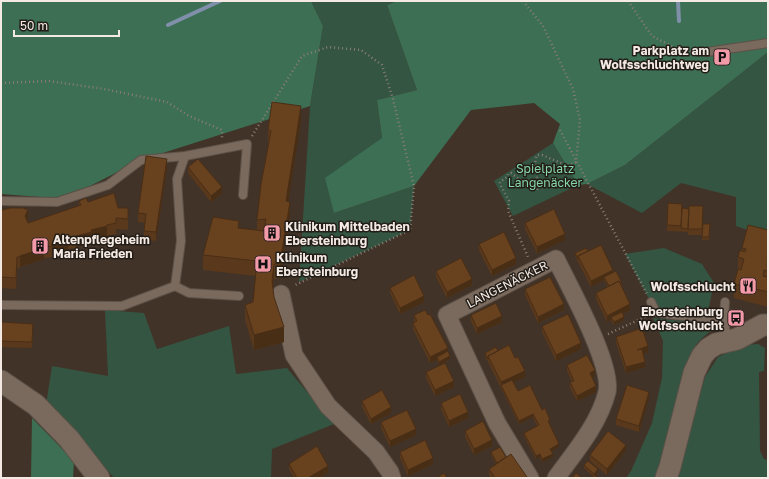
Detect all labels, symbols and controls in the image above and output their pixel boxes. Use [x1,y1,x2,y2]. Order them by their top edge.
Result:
scale bar [14,12,119,38]
text: 50 m [20,18,48,33]
place label: Parkplatz am Wolfsschluchtweg [600,43,709,72]
parking icon: Parkplatz am Wolfsschluchtweg [712,47,732,67]
park label: Spielplatz Langenäcker [508,161,582,190]
place label: Klinikum Mittelbaden Ebersteinburg [285,219,410,248]
building icon: Klinikum Mittelbaden Ebersteinburg [262,223,282,243]
place label: Altenpflegeheim Maria Frieden [53,232,150,261]
building icon: Altenpflegeheim Maria Frieden [30,236,50,256]
place label: Klinikum Ebersteinburg [276,250,358,279]
hospital icon: Klinikum Ebersteinburg [253,254,273,274]
street label: LANGENÄCKER [464,257,550,311]
restaurant icon: Wolfsschlucht [738,276,758,296]
place label: Wolfsschlucht [651,279,735,294]
place label: Ebersteinburg Wolfsschlucht [639,304,723,333]
bus stop icon: Ebersteinburg Wolfsschlucht [726,308,746,328]

